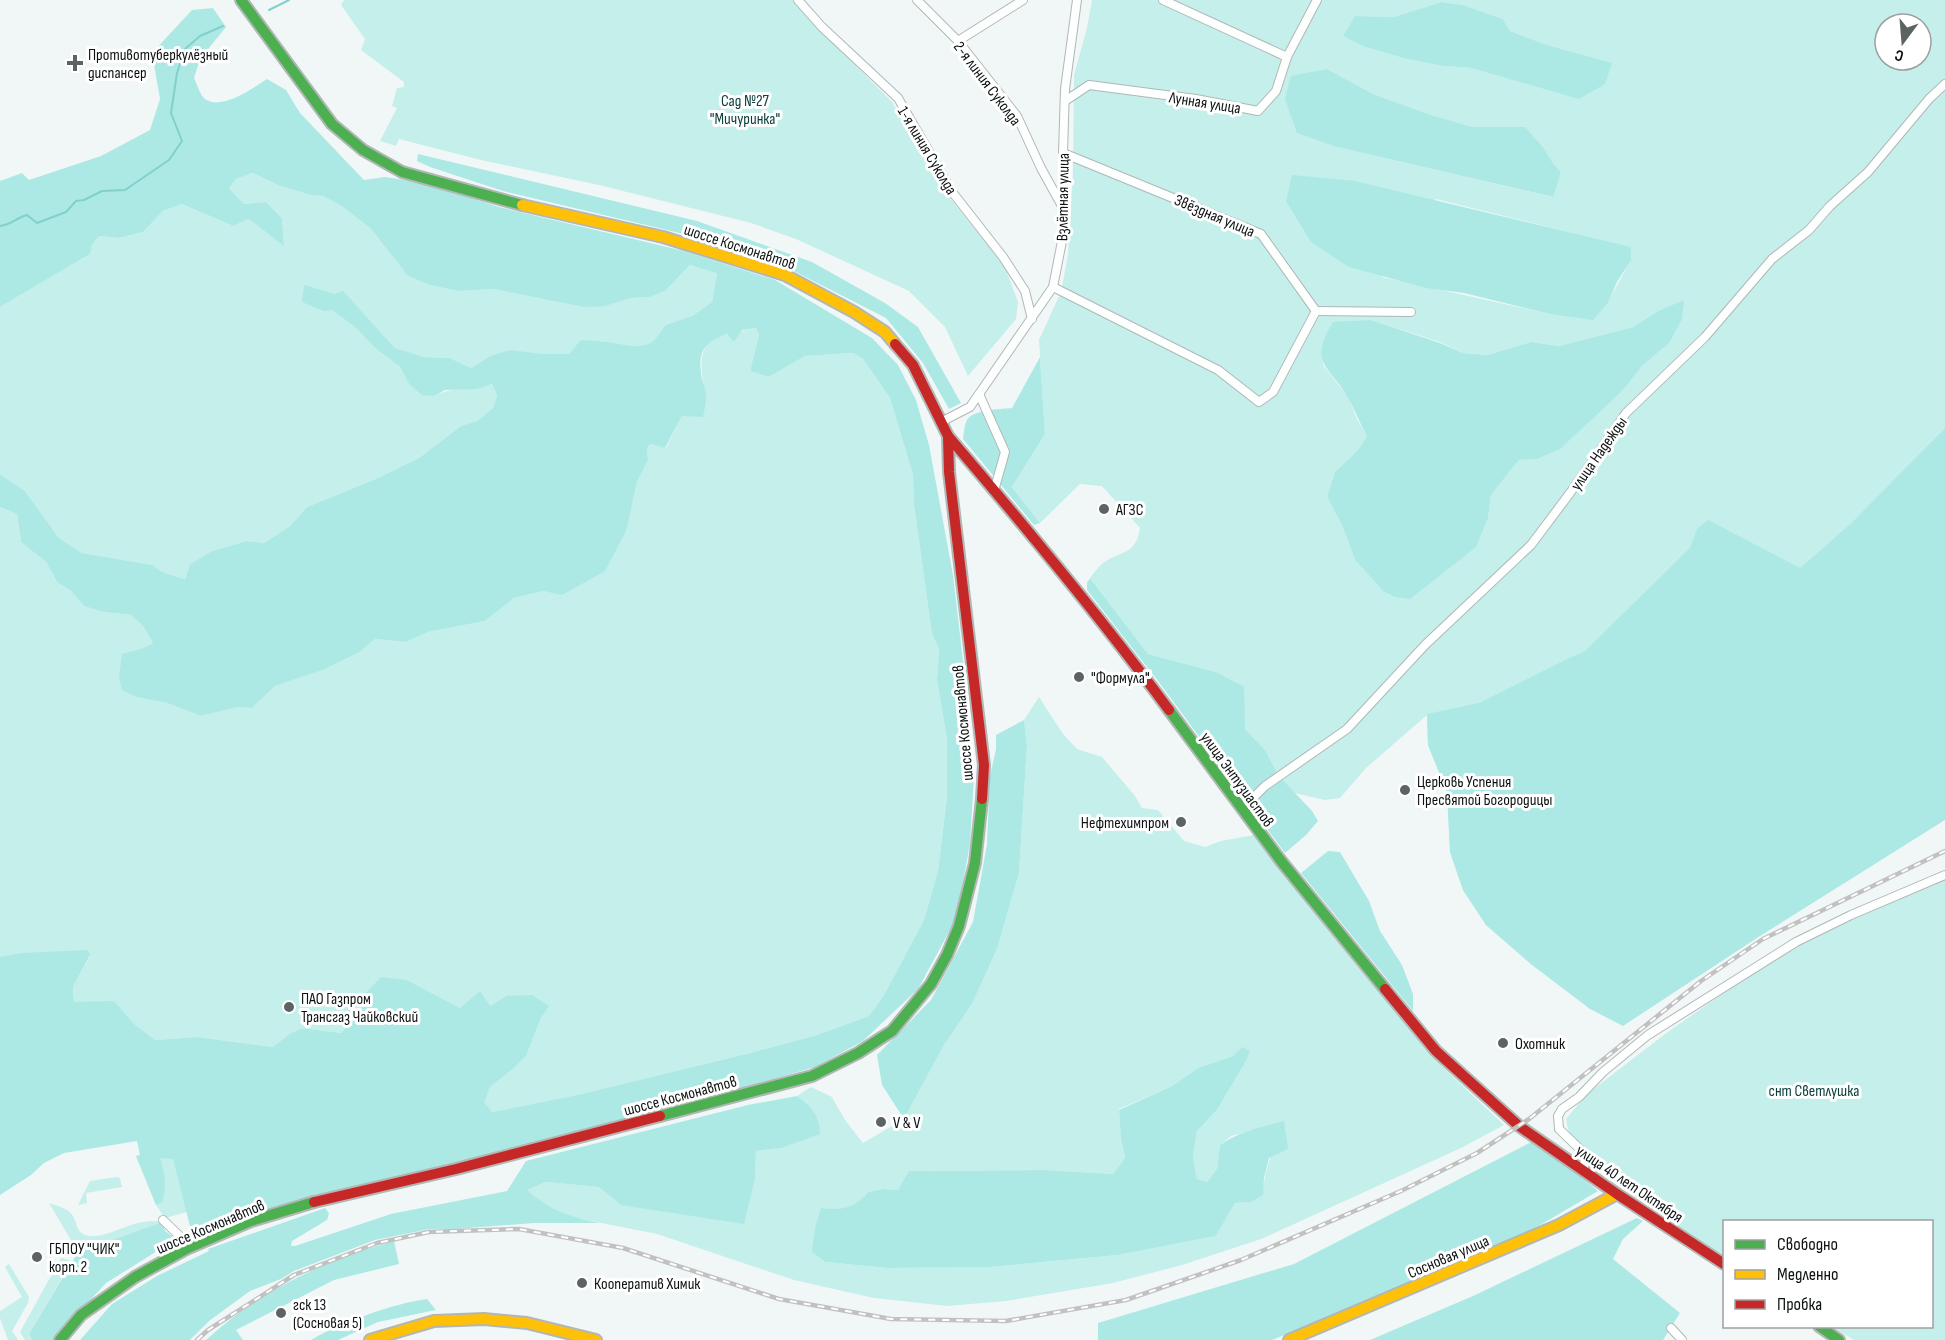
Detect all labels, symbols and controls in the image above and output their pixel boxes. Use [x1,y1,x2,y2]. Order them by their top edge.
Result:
north arrow [1873,12,1933,72]
street label: 2-я линия Суколда [949,38,1025,130]
text: С [1893,45,1906,65]
place label: Противотуберкулёзный диспансер [88,46,228,83]
marker: Противотуберкулёзный диспансер [66,54,84,72]
street label: Лунная улица [1167,88,1242,119]
park label: Сад №27 "Мичуринка" [710,92,780,129]
street label: 1-я линия Суколда [893,103,961,198]
street label: Взлётная улица [1053,153,1074,241]
street label: Звёздная улица [1171,191,1257,242]
street label: шоссе Космонавтов [681,220,798,274]
street label: улица Надежды [1567,413,1632,494]
place label: АГЗС [1115,501,1144,520]
marker: АГЗС [1097,502,1111,516]
street label: шоссе Космонавтов [949,664,978,781]
place label: "Формула" [1091,669,1150,688]
marker: "Формула" [1072,670,1086,684]
street label: улица Энтузиастов [1196,729,1278,831]
place label: Церковь Успения Пресвятой Богородицы [1417,773,1552,810]
marker: Церковь Успения Пресвятой Богородицы [1398,783,1412,797]
place label: Нефтехимпром [1081,814,1169,833]
marker: Нефтехимпром [1174,815,1188,829]
place label: ПАО Газпром Трансгаз Чайковский [301,990,418,1027]
marker: ПАО Газпром Трансгаз Чайковский [282,1000,296,1014]
place label: Охотник [1515,1035,1566,1054]
marker: Охотник [1496,1036,1510,1050]
street label: шоссе Космонавтов [622,1072,739,1121]
park label: снт Светлушка [1769,1082,1859,1101]
place label: V & V [893,1114,921,1133]
marker: V & V [874,1115,888,1129]
street label: улица 40 лет Октября [1572,1141,1686,1227]
street label: шоссе Космонавтов [153,1196,268,1259]
legend [1723,1220,1933,1328]
street label: Сосновая улица [1405,1232,1492,1283]
text: Свободно [1777,1234,1838,1255]
place label: ГБПОУ "ЧИК" корп. 2 [49,1240,119,1277]
marker: ГБПОУ "ЧИК" корп. 2 [30,1250,44,1264]
text: Медленно [1777,1264,1839,1285]
place label: Кооператив Химик [594,1275,701,1294]
marker: Кооператив Химик [575,1276,589,1290]
text: Пробка [1777,1294,1822,1315]
place label: гск 13 (Сосновая 5) [293,1296,362,1333]
marker: гск 13 (Сосновая 5) [274,1306,288,1320]

